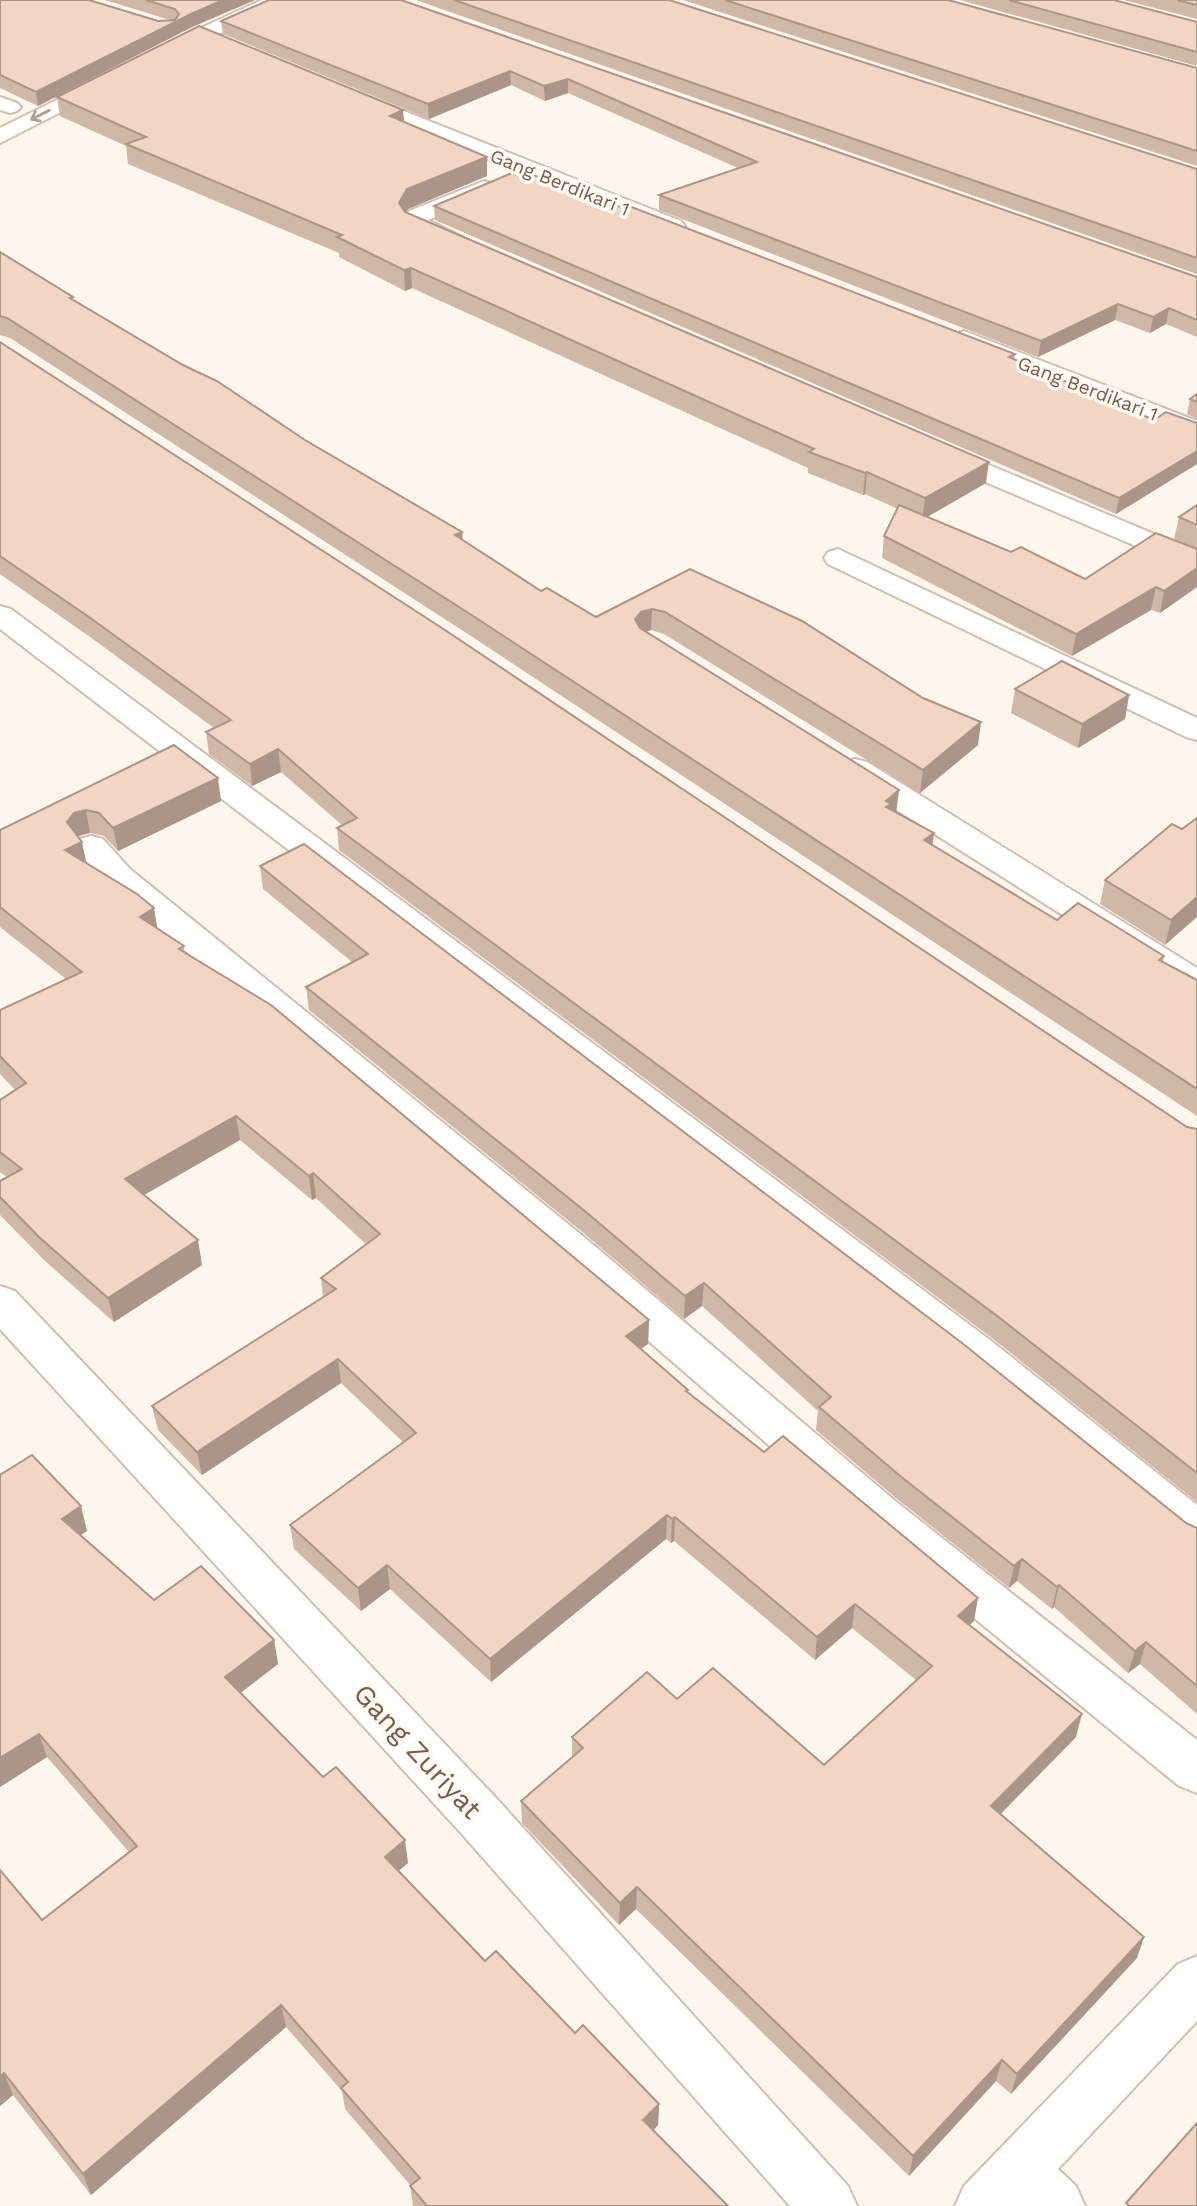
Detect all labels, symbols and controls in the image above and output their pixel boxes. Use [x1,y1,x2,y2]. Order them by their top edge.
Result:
one-way arrow [30,109,51,123]
street label: Gang Berdikari 1 [487,144,633,221]
street label: Gang Berdikari 1 [1014,351,1161,426]
street label: Gang Zuriyat [347,1677,489,1826]

